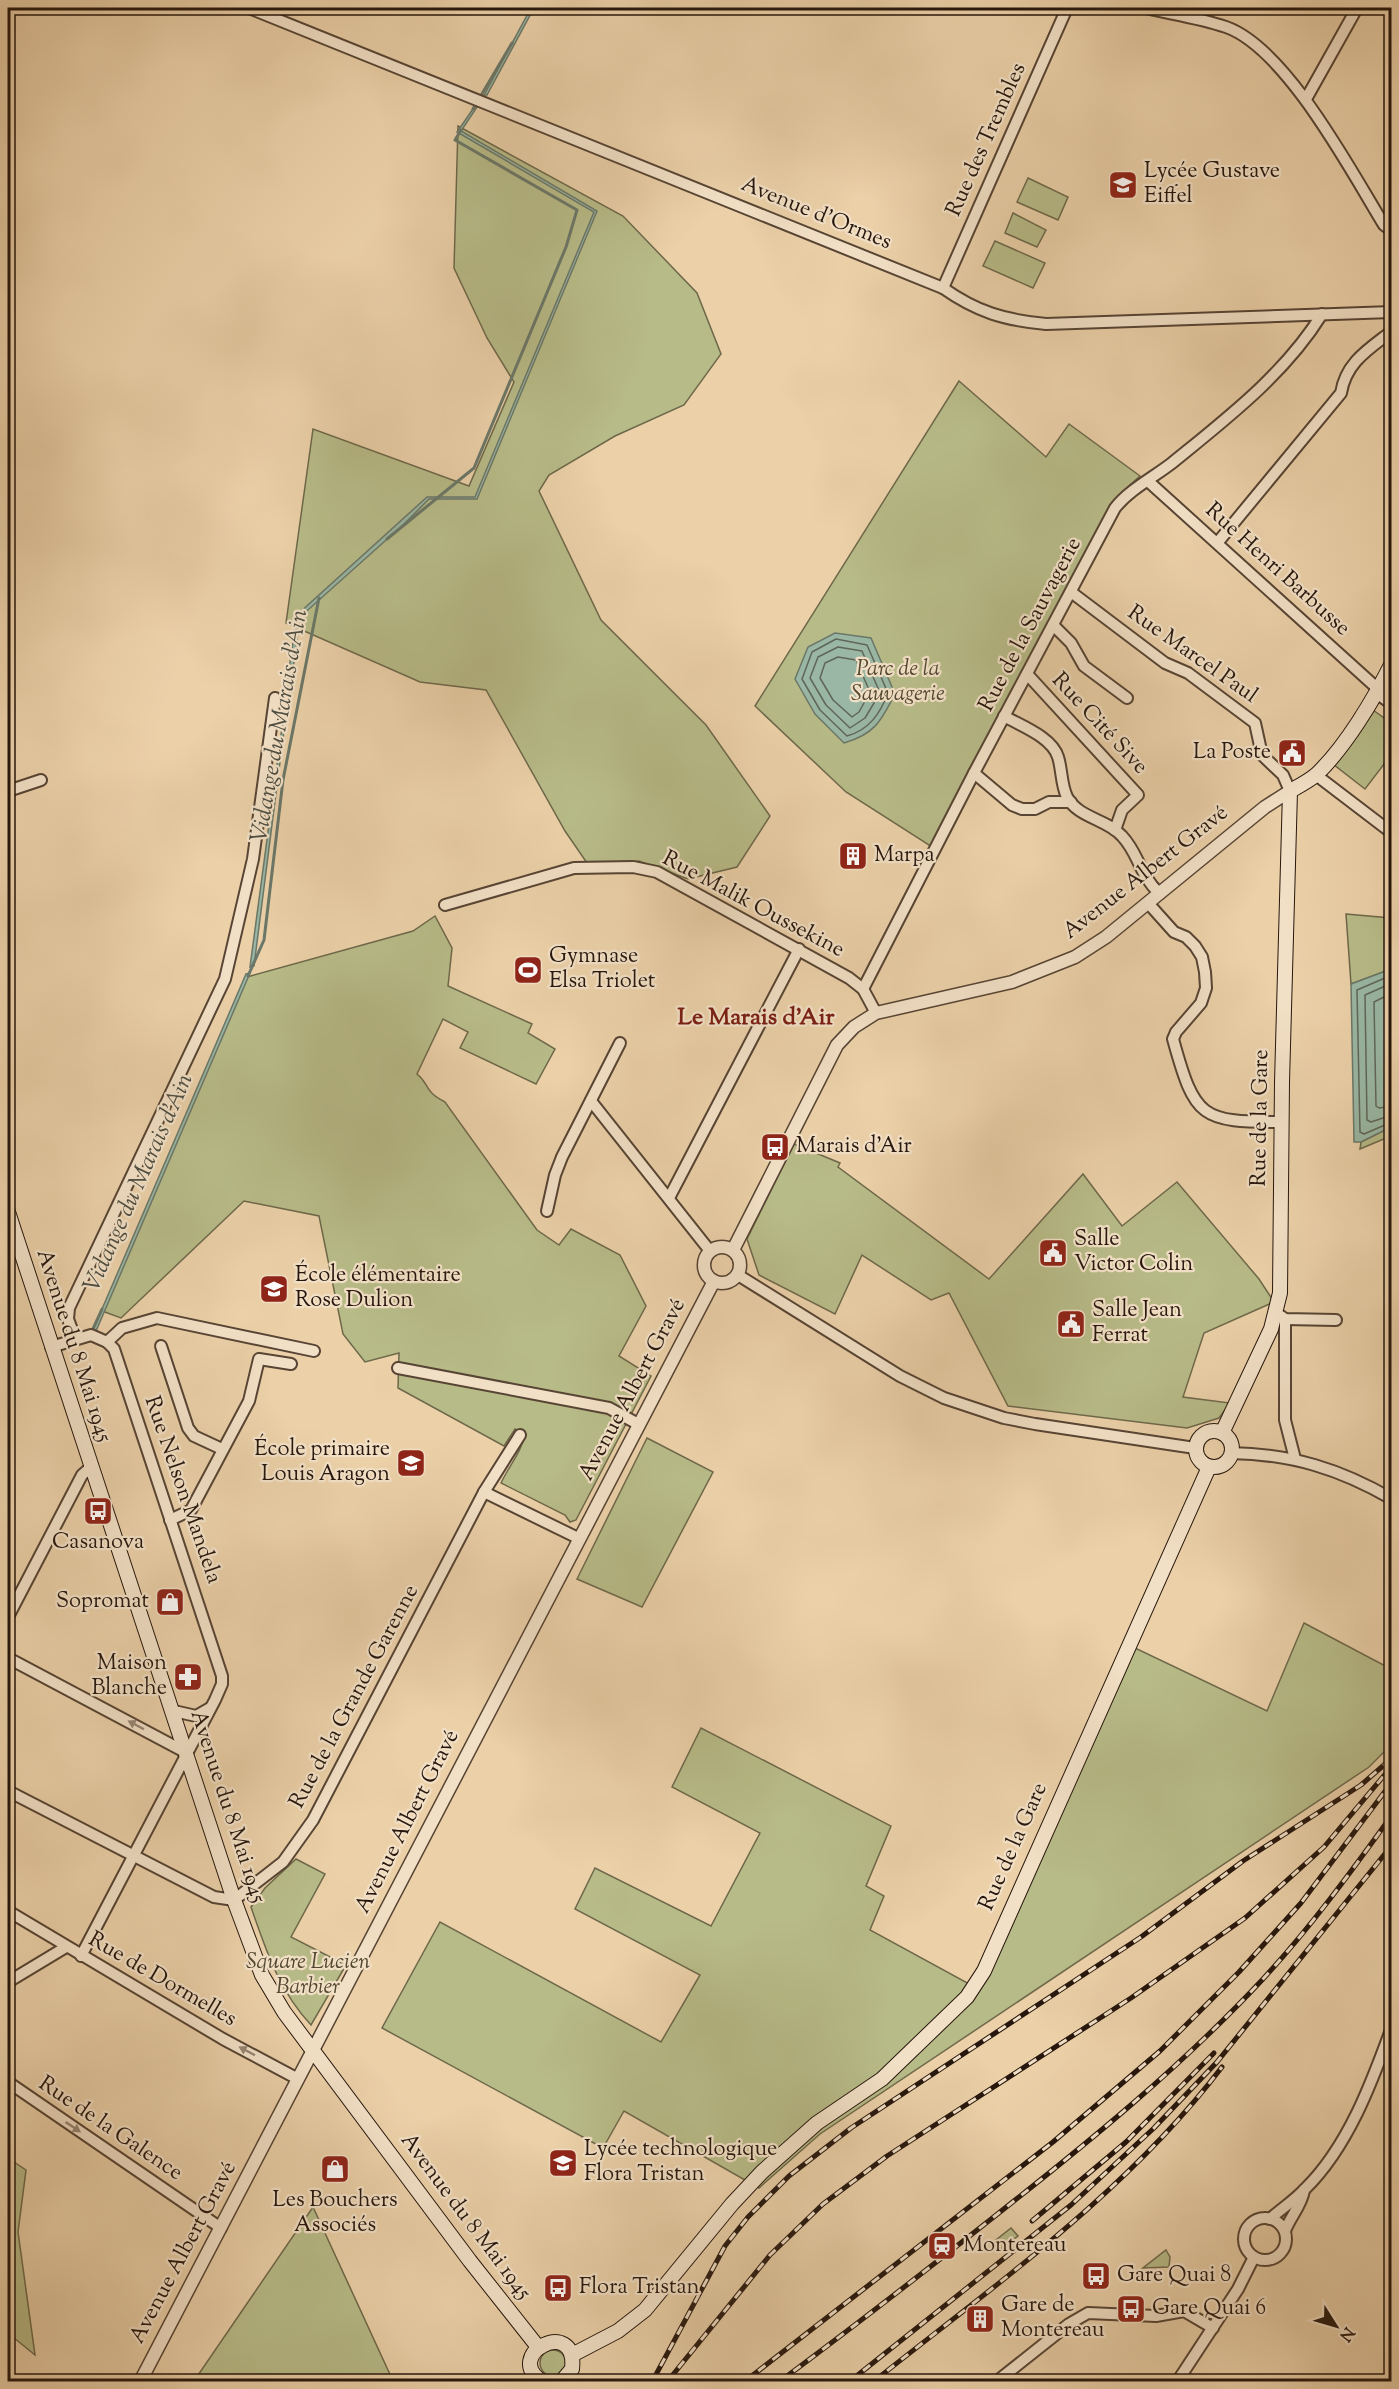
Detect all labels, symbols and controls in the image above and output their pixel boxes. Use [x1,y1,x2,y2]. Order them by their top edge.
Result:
street label: Rue des Trembles [939,58,1035,222]
place label: Lycée Gustave Eiffel [1144,156,1280,213]
street label: Avenue d'Ormes [736,169,896,259]
school or university icon: Lycée Gustave Eiffel [1107,169,1139,201]
street label: Rue Henri Barbusse [1197,496,1357,644]
street label: Rue de la Sauvagerie [971,532,1091,718]
street label: Rue Marcel Paul [1120,598,1264,712]
water label: Vidange du Marais d'Ain [243,606,317,845]
park label: Parc de la Sauvagerie [851,654,945,711]
street label: Rue Cité Sive [1043,666,1155,782]
place label: La Poste [1193,737,1271,769]
public building icon: La Poste [1276,737,1308,769]
street label: Avenue Albert Gravé [1056,798,1236,948]
building icon: Marpa [837,840,869,872]
place label: Marpa [874,840,935,872]
street label: Rue Malik Oussekine [656,843,850,967]
place label: Gymnase Elsa Triolet [549,941,656,998]
sports icon: Gymnase Elsa Triolet [512,954,544,986]
district label: Le Marais d'Air [677,1001,836,1035]
street label: Rue de la Gare [1244,1049,1278,1187]
water label: Vidange du Marais d'Ain [75,1068,203,1298]
bus stop icon: Marais d'Air [759,1131,791,1163]
place label: Marais d'Air [796,1131,912,1163]
place label: Salle Victor Colin [1074,1224,1193,1281]
public building icon: Salle Victor Colin [1037,1237,1069,1269]
street label: Avenue du 8 Mai 1945 [27,1245,119,1447]
place label: École élémentaire Rose Dulion [295,1259,461,1317]
school or university icon: École élémentaire Rose Dulion [258,1273,290,1305]
street label: Avenue Albert Gravé [571,1293,695,1487]
place label: Salle Jean Ferrat [1092,1295,1182,1352]
public building icon: Salle Jean Ferrat [1055,1308,1087,1340]
street label: Rue Nelson Mandela [135,1392,229,1588]
place label: École primaire Louis Aragon [254,1433,390,1491]
school or university icon: École primaire Louis Aragon [395,1447,427,1479]
bus stop icon: Casanova [82,1495,114,1527]
place label: Casanova [52,1527,144,1559]
street label: Rue de la Grande Garenne [282,1579,428,1815]
place label: Sopromat [56,1586,149,1618]
shop icon: Sopromat [154,1586,186,1618]
place label: Maison Blanche [91,1648,167,1705]
pharmacy icon: Maison Blanche [172,1661,204,1693]
street label: Avenue du 8 Mai 1945 [181,1706,273,1908]
one-way arrow [128,1720,145,1730]
street label: Avenue Albert Gravé [348,1725,468,1919]
street label: Rue de la Gare [971,1778,1057,1916]
street label: Rue de Dormelles [82,1924,242,2036]
park label: Square Lucien Barbier [246,1947,371,2004]
one-way arrow [238,2047,256,2057]
street label: Rue de la Galence [31,2069,189,2189]
one-way arrow [65,2121,81,2132]
street label: Avenue du 8 Mai 1945 [392,2127,539,2307]
place label: Lycée technologique Flora Tristan [584,2134,777,2191]
school or university icon: Lycée technologique Flora Tristan [547,2147,579,2179]
shop icon: Les Bouchers Associés [319,2153,351,2185]
street label: Avenue Albert Gravé [122,2156,246,2350]
place label: Les Bouchers Associés [272,2185,398,2242]
station icon: Montereau [926,2230,958,2262]
place label: Montereau [963,2230,1067,2262]
bus stop icon: Gare Quai 8 [1080,2260,1112,2292]
place label: Gare Quai 8 [1117,2260,1231,2292]
bus stop icon: Flora Tristan [542,2272,574,2304]
place label: Flora Tristan [579,2272,700,2304]
place label: Gare de Montereau [1001,2290,1105,2347]
bus stop icon: Gare Quai 6 [1115,2293,1147,2325]
place label: Gare Quai 6 [1152,2293,1266,2325]
north arrow [1306,2296,1366,2356]
building icon: Gare de Montereau [964,2303,996,2335]
text: N [1333,2321,1359,2346]

